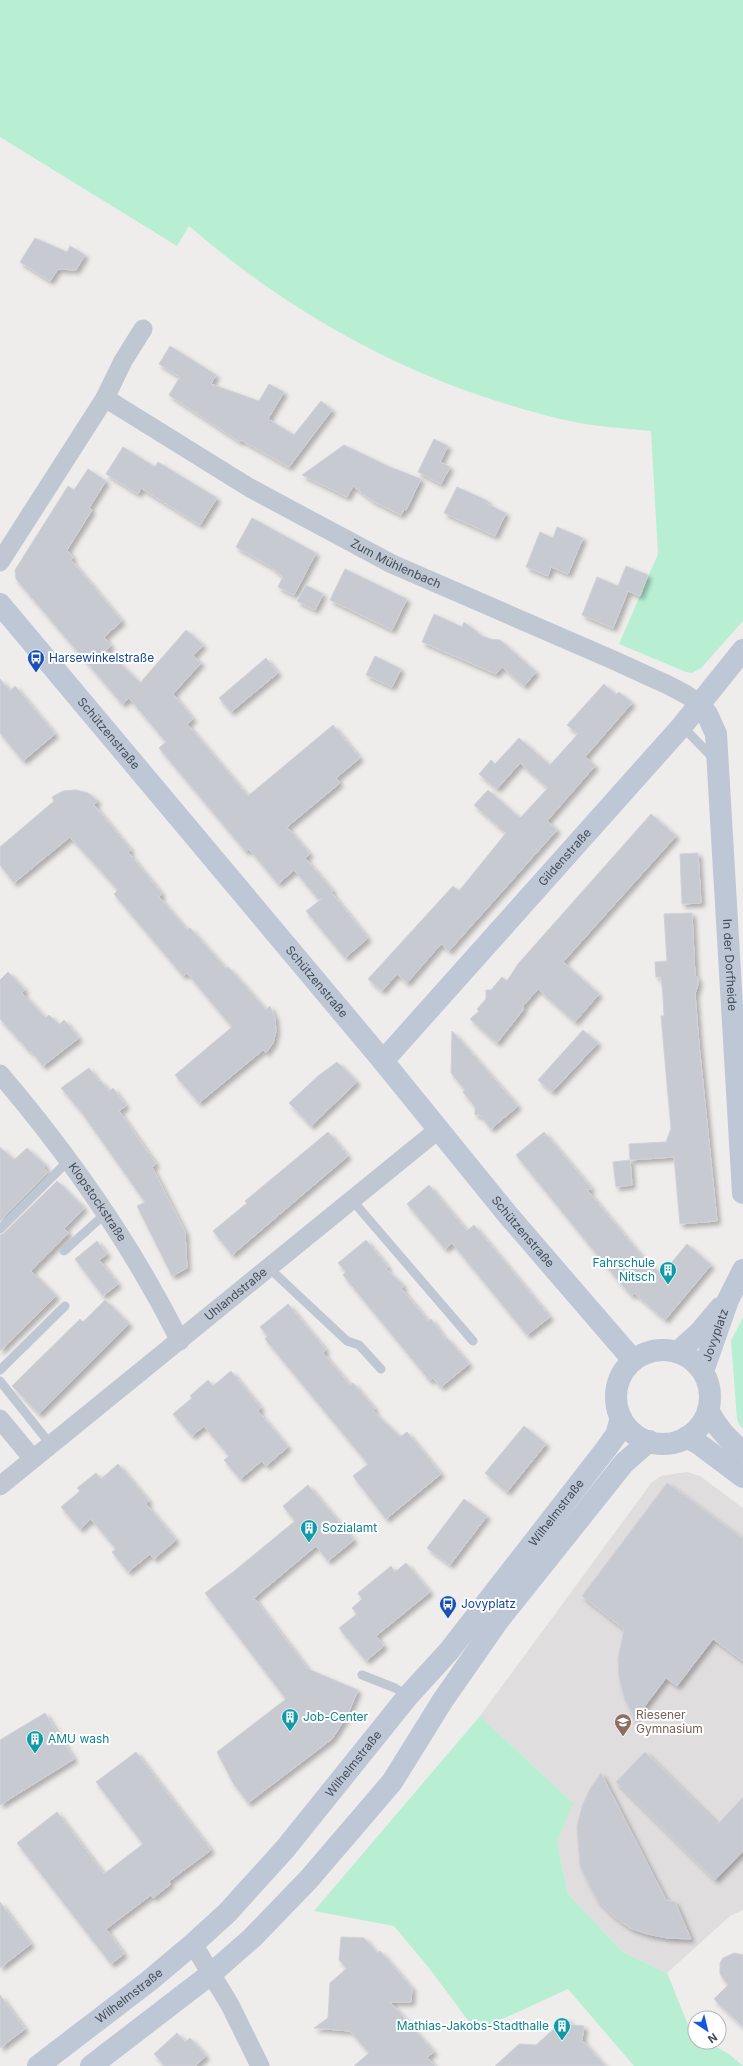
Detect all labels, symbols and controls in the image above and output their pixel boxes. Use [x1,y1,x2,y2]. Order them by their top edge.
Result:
street label: Zum Mühlenbach [348,535,444,591]
bus stop icon: Harsewinkelstraße [26,648,46,673]
place label: Harsewinkelstraße [49,650,154,665]
street label: Schützenstraße [75,694,143,772]
street label: Gildenstraße [535,825,594,889]
street label: In der Dorfheide [720,918,740,1011]
street label: Schützenstraße [283,943,351,1021]
street label: Klopstockstraße [66,1159,130,1244]
street label: Schützenstraße [489,1193,558,1270]
place label: Fahrschule Nitsch [593,1255,655,1284]
building icon: Fahrschule Nitsch [658,1260,678,1285]
street label: Uhlandstraße [201,1264,270,1324]
street label: Jovyplatz [699,1307,731,1363]
street label: Wilhelmstraße [525,1476,587,1549]
building icon: Sozialamt [299,1518,319,1543]
place label: Sozialamt [322,1520,377,1535]
bus stop icon: Jovyplatz [438,1594,458,1619]
place label: Jovyplatz [461,1596,516,1611]
building icon: Job-Center [280,1707,300,1732]
place label: Riesener Gymnasium [636,1707,703,1736]
place label: Job-Center [303,1709,369,1724]
school or university icon: Riesener Gymnasium [613,1712,633,1737]
street label: Wilhelmstraße [322,1727,384,1800]
building icon: AMU wash [25,1729,45,1754]
place label: AMU wash [48,1731,109,1746]
street label: Wilhelmstraße [92,1965,166,2026]
north arrow [687,2010,727,2050]
building icon: Mathias-Jakobs-Stadthalle [552,2016,572,2041]
place label: Mathias-Jakobs-Stadthalle [397,2018,549,2033]
text: N [705,2030,720,2046]

